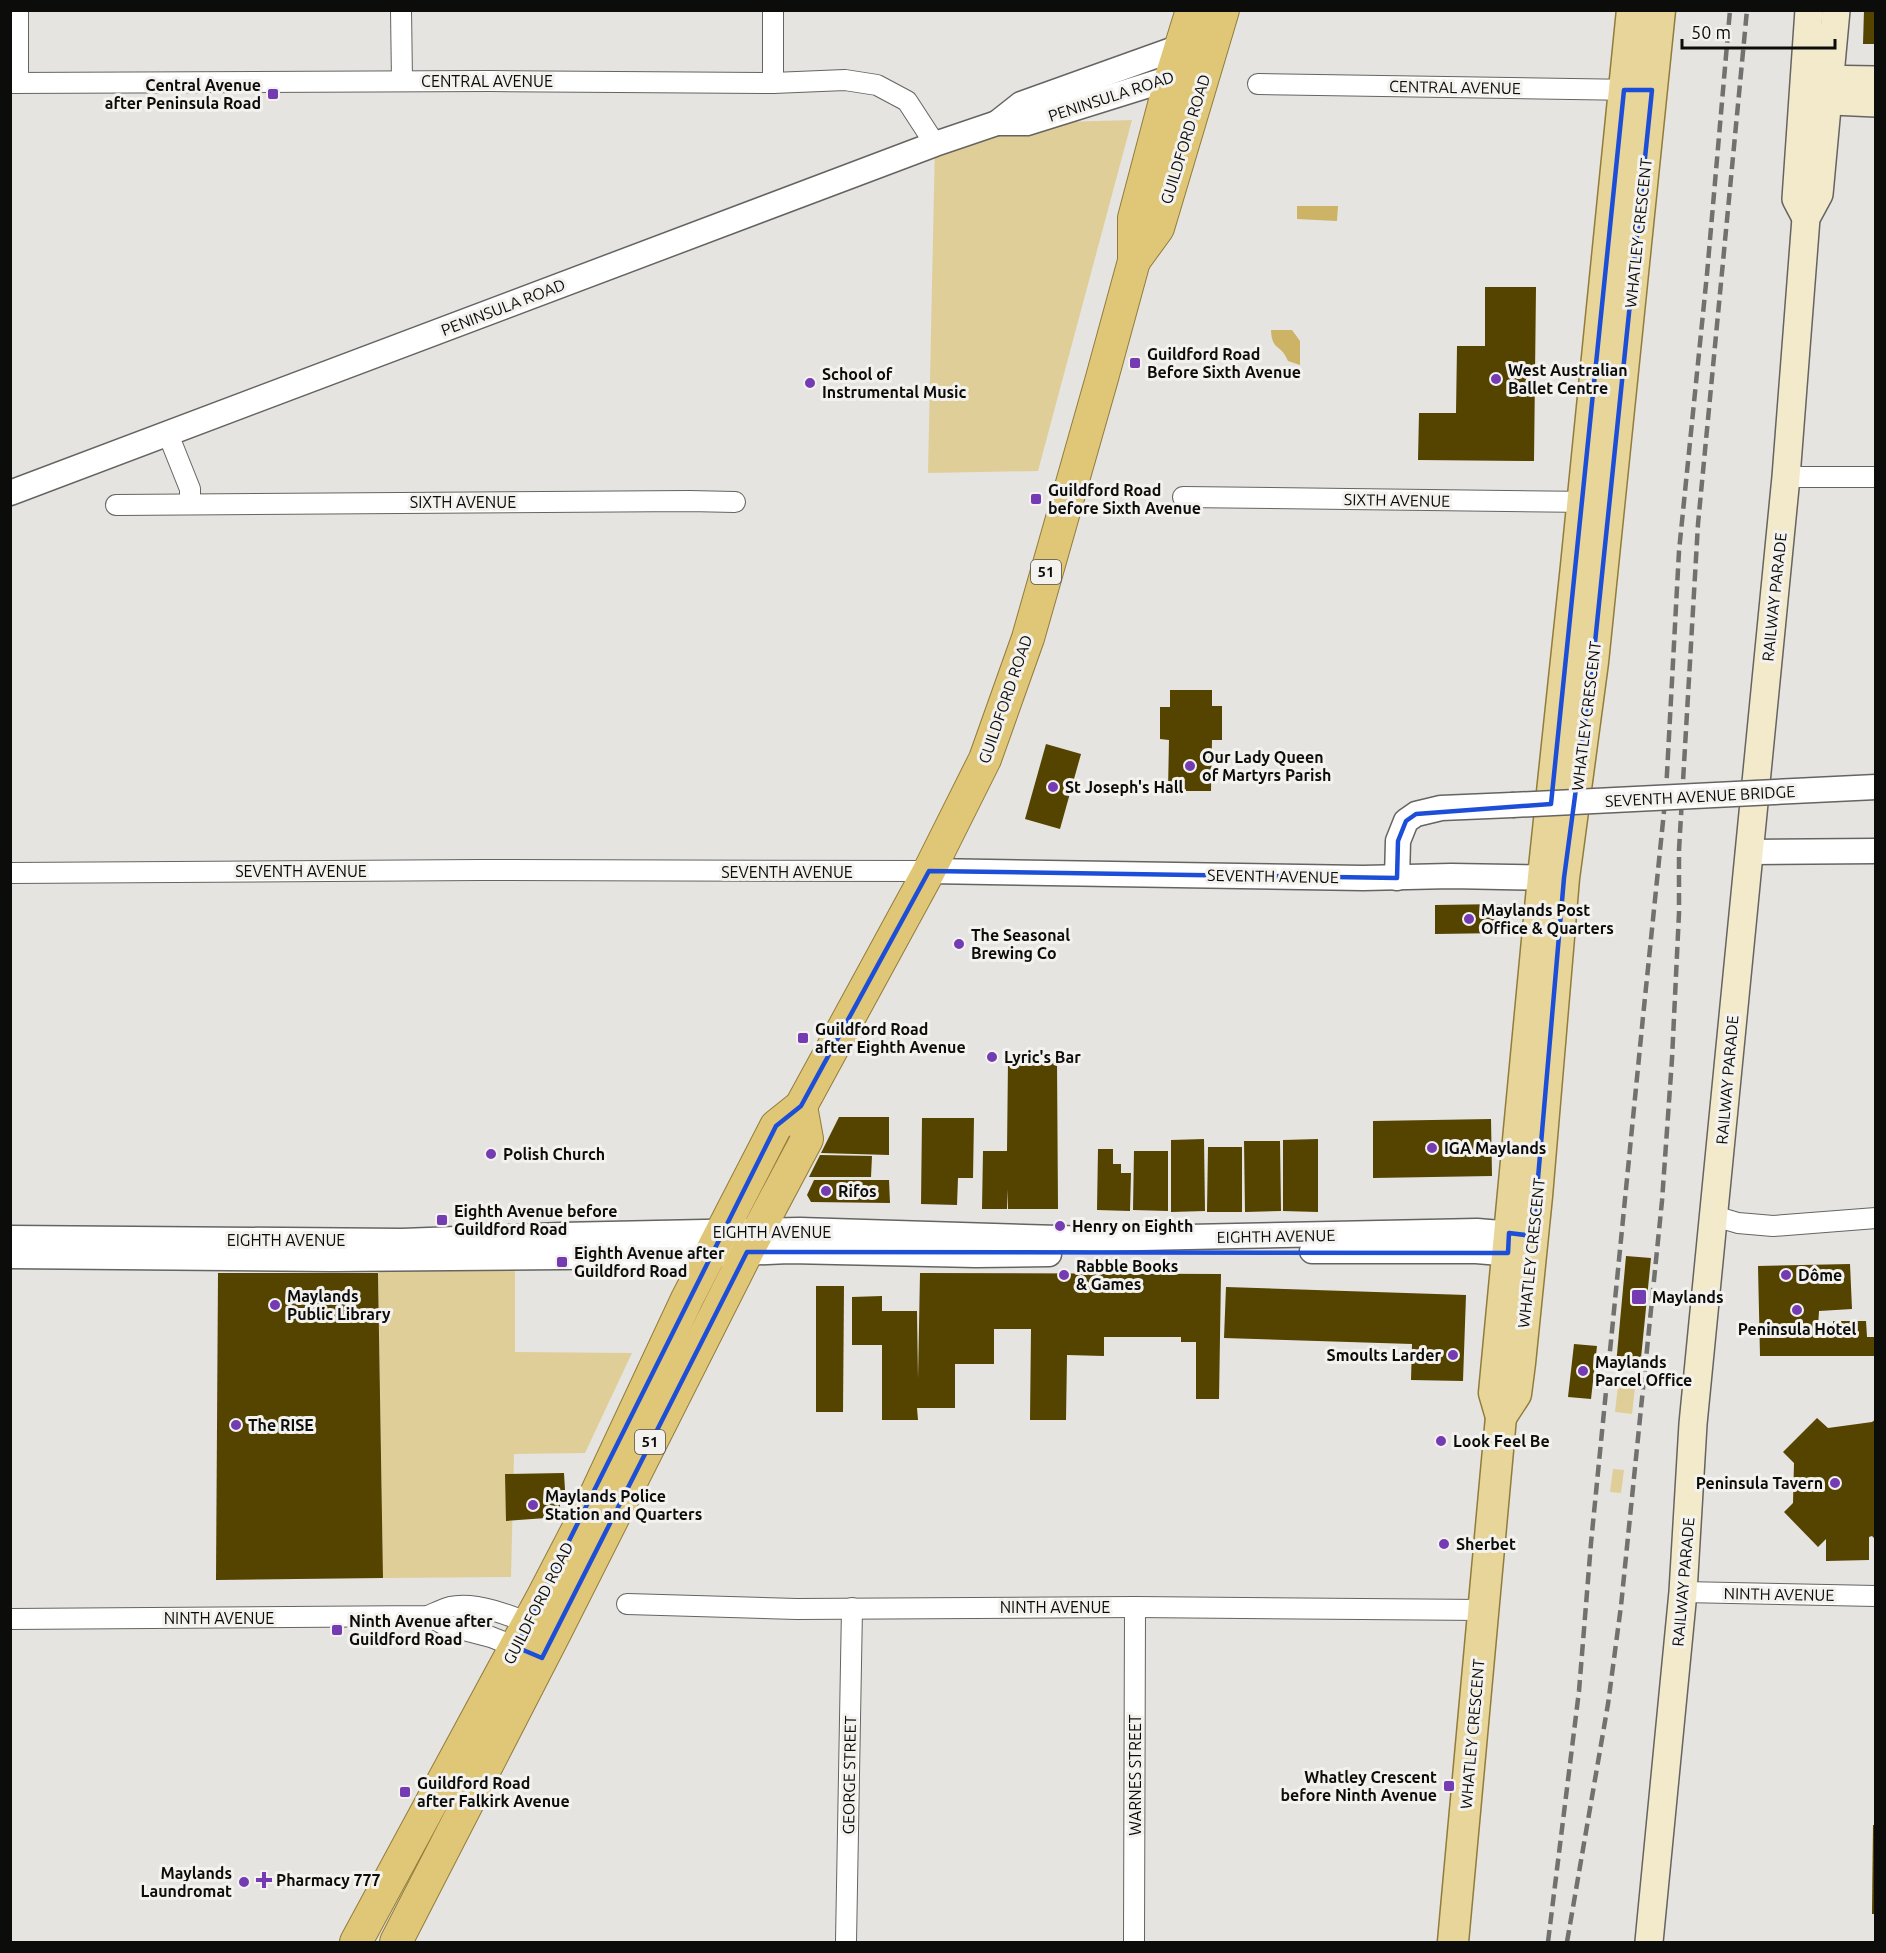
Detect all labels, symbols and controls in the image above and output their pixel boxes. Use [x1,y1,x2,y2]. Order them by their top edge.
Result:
scale bar [1682,12,1835,50]
text: 50 m [1691,22,1731,42]
street label: PENINSULA ROAD [1046,67,1176,125]
street label: CENTRAL AVENUE [421,72,553,90]
street label: GUILDFORD ROAD [1157,72,1213,206]
place label: Central Avenue after Peninsula Road [105,76,261,112]
street label: CENTRAL AVENUE [1389,77,1521,97]
marker: Central Avenue after Peninsula Road [266,87,280,101]
street label: WHATLEY CRESCENT [1621,157,1655,309]
street label: PENINSULA ROAD [438,275,568,339]
place label: Guildford Road Before Sixth Avenue [1147,345,1301,381]
marker: Guildford Road Before Sixth Avenue [1128,356,1142,370]
place label: West Australian Ballet Centre [1508,361,1628,397]
place label: School of Instrumental Music [822,365,967,401]
marker: West Australian Ballet Centre [1489,372,1503,386]
marker: School of Instrumental Music [803,376,817,390]
place label: Guildford Road before Sixth Avenue [1048,481,1201,517]
street label: SIXTH AVENUE [1344,490,1450,510]
marker: Guildford Road before Sixth Avenue [1029,492,1043,506]
street label: SIXTH AVENUE [410,493,516,511]
street label: RAILWAY PARADE [1758,532,1790,662]
road number: 51 [1031,560,1061,584]
street label: GUILDFORD ROAD [975,632,1035,766]
street label: WHATLEY CRESCENT [1568,640,1604,792]
place label: Our Lady Queen of Martyrs Parish [1202,748,1331,784]
marker: Our Lady Queen of Martyrs Parish [1183,759,1197,773]
place label: St Joseph's Hall [1065,778,1184,796]
marker: St Joseph's Hall [1046,780,1060,794]
street label: SEVENTH AVENUE BRIDGE [1604,782,1796,810]
street label: SEVENTH AVENUE [235,862,367,880]
street label: SEVENTH AVENUE [721,863,853,881]
street label: SEVENTH AVENUE [1207,866,1339,886]
place label: Maylands Post Office & Quarters [1481,901,1614,937]
marker: Maylands Post Office & Quarters [1462,912,1476,926]
place label: The Seasonal Brewing Co [971,926,1070,962]
marker: The Seasonal Brewing Co [952,937,966,951]
street label: RAILWAY PARADE [1712,1015,1742,1145]
place label: Guildford Road after Eighth Avenue [815,1020,966,1056]
marker: Guildford Road after Eighth Avenue [796,1031,810,1045]
place label: Lyric's Bar [1004,1048,1081,1066]
marker: Lyric's Bar [985,1050,999,1064]
place label: IGA Maylands [1444,1139,1546,1157]
marker: IGA Maylands [1425,1141,1439,1155]
place label: Polish Church [503,1145,605,1163]
marker: Polish Church [484,1147,498,1161]
street label: WHATLEY CRESCENT [1514,1177,1548,1329]
place label: Rifos [838,1182,877,1200]
marker: Rifos [819,1184,833,1198]
place label: Eighth Avenue before Guildford Road [454,1202,618,1238]
marker: Eighth Avenue before Guildford Road [435,1213,449,1227]
place label: Henry on Eighth [1072,1217,1193,1235]
marker: Henry on Eighth [1053,1219,1067,1233]
street label: EIGHTH AVENUE [713,1223,831,1241]
street label: EIGHTH AVENUE [1217,1226,1335,1246]
street label: EIGHTH AVENUE [227,1231,345,1249]
place label: Eighth Avenue after Guildford Road [574,1244,725,1280]
marker: Eighth Avenue after Guildford Road [555,1255,569,1269]
place label: Rabble Books & Games [1076,1257,1178,1293]
place label: Dôme [1798,1266,1842,1284]
marker: Rabble Books & Games [1057,1268,1071,1282]
marker: Dôme [1779,1268,1793,1282]
place label: Maylands Public Library [287,1287,391,1323]
marker: Maylands [1630,1288,1648,1306]
place label: Maylands [1652,1288,1723,1306]
marker: Maylands Public Library [268,1298,282,1312]
marker: Peninsula Hotel [1790,1303,1804,1317]
place label: Peninsula Hotel [1738,1320,1856,1338]
place label: Smoults Larder [1327,1346,1441,1364]
marker: Smoults Larder [1446,1348,1460,1362]
place label: Maylands Parcel Office [1595,1353,1692,1389]
marker: Maylands Parcel Office [1576,1364,1590,1378]
place label: The RISE [248,1416,314,1434]
marker: The RISE [229,1418,243,1432]
road number: 51 [635,1430,665,1454]
place label: Look Feel Be [1453,1432,1550,1450]
marker: Look Feel Be [1434,1434,1448,1448]
place label: Peninsula Tavern [1696,1474,1823,1492]
marker: Peninsula Tavern [1828,1476,1842,1490]
place label: Maylands Police Station and Quarters [545,1487,702,1523]
marker: Maylands Police Station and Quarters [526,1498,540,1512]
street label: RAILWAY PARADE [1668,1517,1698,1647]
place label: Sherbet [1456,1535,1516,1553]
marker: Sherbet [1437,1537,1451,1551]
street label: GUILDFORD ROAD [499,1539,577,1667]
street label: NINTH AVENUE [1723,1584,1835,1604]
street label: NINTH AVENUE [1000,1598,1110,1616]
street label: NINTH AVENUE [164,1609,274,1627]
place label: Ninth Avenue after Guildford Road [349,1612,493,1648]
marker: Ninth Avenue after Guildford Road [330,1623,344,1637]
street label: WHATLEY CRESCENT [1456,1658,1488,1810]
street label: WARNES STREET [1126,1714,1144,1836]
street label: GEORGE STREET [839,1715,859,1835]
place label: Whatley Crescent before Ninth Avenue [1281,1768,1437,1804]
place label: Guildford Road after Falkirk Avenue [417,1774,570,1810]
marker: Whatley Crescent before Ninth Avenue [1442,1779,1456,1793]
marker: Guildford Road after Falkirk Avenue [398,1785,412,1799]
place label: Maylands Laundromat [141,1864,232,1900]
place label: Pharmacy 777 [276,1871,381,1889]
marker: Pharmacy 777 [257,1873,271,1887]
marker: Maylands Laundromat [237,1875,251,1889]

